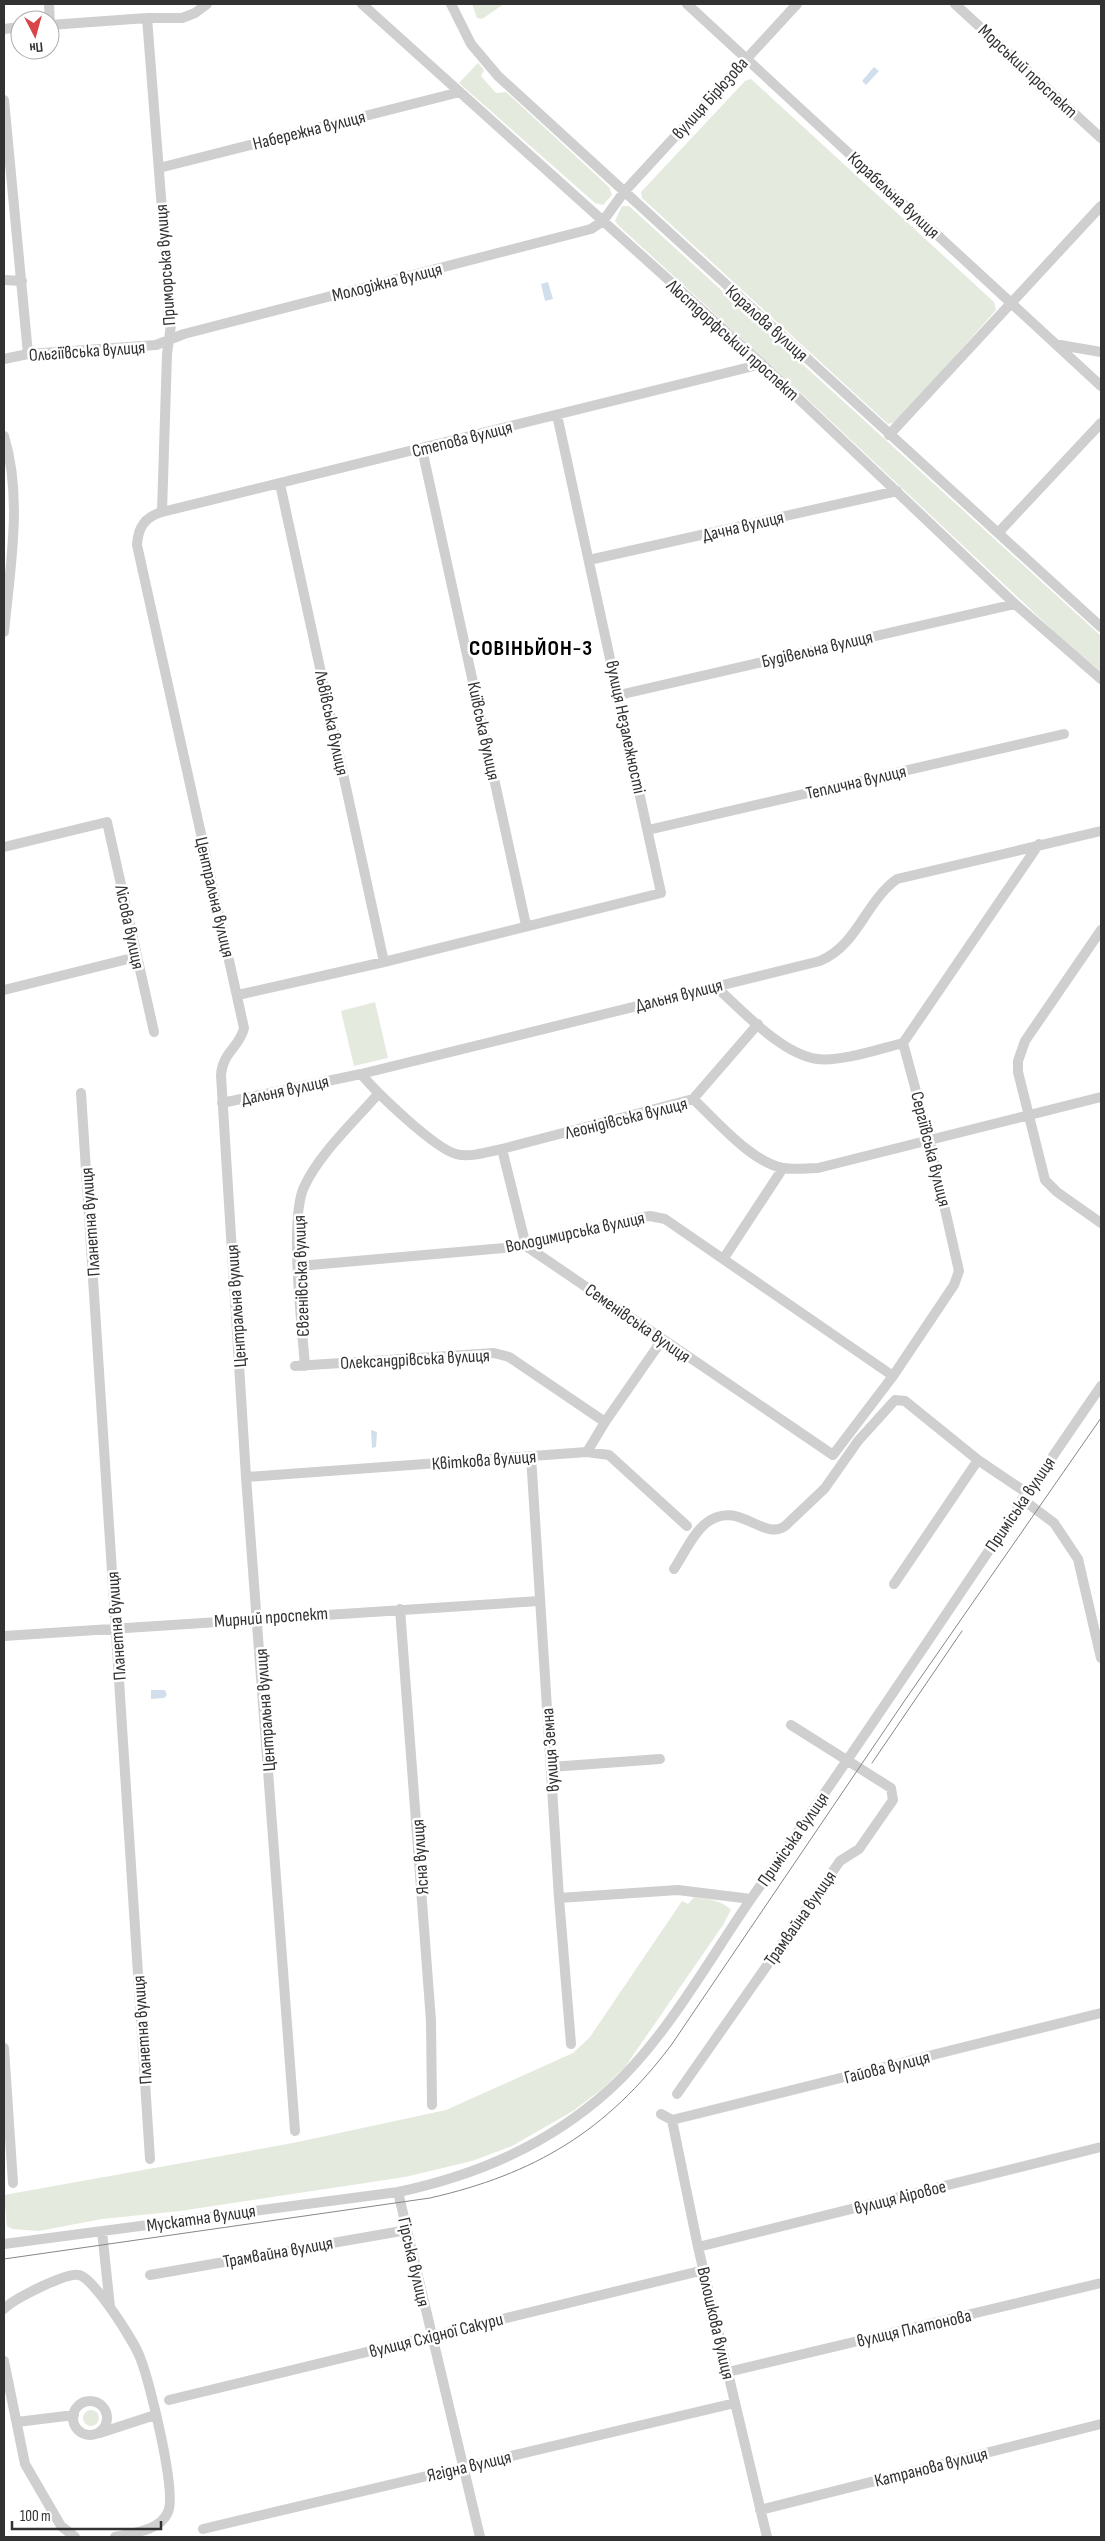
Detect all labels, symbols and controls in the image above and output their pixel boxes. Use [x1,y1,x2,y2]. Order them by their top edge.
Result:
north arrow [10,10,60,60]
street label: Морський проспект [974,20,1082,123]
text: Пн [29,38,44,57]
street label: вулиця Бірюзова [668,53,753,144]
street label: Набережна вулиця [251,106,368,155]
street label: Корабельна вулиця [843,148,944,243]
street label: Приморська вулиця [151,204,180,326]
street label: Молодіжна вулиця [330,259,444,306]
street label: Люстдорфський проспект [661,275,803,405]
street label: Коралова вулиця [721,281,812,366]
street label: Ольгіївська вулиця [28,337,146,366]
street label: Степова вулиця [410,417,514,462]
street label: Дачна вулиця [700,507,786,546]
street label: Будівельна вулиця [760,627,875,672]
district label: СОВІНЬЙОН-3 [469,635,593,662]
street label: вулиця Незалежності [601,659,650,796]
street label: Львівська вулиця [310,668,353,777]
street label: Київська вулиця [463,680,504,782]
street label: Теплична вулиця [804,761,908,804]
street label: Центральна вулиця [190,835,239,959]
street label: Лісова вулиця [110,882,149,971]
street label: Дальня вулиця [633,975,725,1016]
street label: Дальня вулиця [239,1071,331,1110]
street label: Сергіївська вулиця [906,1089,955,1209]
street label: Леонідівська вулиця [562,1093,689,1144]
street label: Планетна вулиця [76,1167,105,1277]
street label: Володимирська вулиця [504,1207,647,1257]
street label: Євгенівська вулиця [289,1215,314,1337]
street label: Центральна вулиця [222,1244,251,1368]
street label: Семенівська вулиця [581,1279,694,1368]
street label: Олександрівська вулиця [340,1345,490,1374]
street label: Квіткова вулиця [431,1446,537,1475]
street label: Приміська вулиця [981,1453,1060,1556]
street label: Планетна вулиця [102,1571,131,1681]
street label: Мирний проспект [213,1603,329,1632]
street label: Центральна вулиця [251,1648,280,1772]
street label: вулиця Земна [537,1707,564,1793]
street label: Приміська вулиця [753,1788,834,1890]
street label: Ясна вулиця [407,1819,434,1895]
street label: Трамвайна вулиця [760,1867,841,1970]
street label: Планетна вулиця [128,1975,157,2085]
street label: Гайова вулиця [842,2047,932,2088]
street label: вулиця Аіровое [852,2176,948,2219]
street label: Мускатна вулиця [145,2200,257,2237]
street label: Гірська вулиця [393,2215,434,2309]
street label: Трамвайна вулиця [222,2233,335,2272]
street label: Волошкова вулиця [692,2265,739,2381]
street label: вулиця Платонова [855,2305,973,2352]
street label: вулиця Східної Сакури [367,2309,505,2362]
street label: Катранова вулиця [872,2443,990,2492]
street label: Ягідна вулиця [425,2447,513,2486]
scale bar [12,2498,161,2530]
text: 100 m [20,2507,51,2526]

